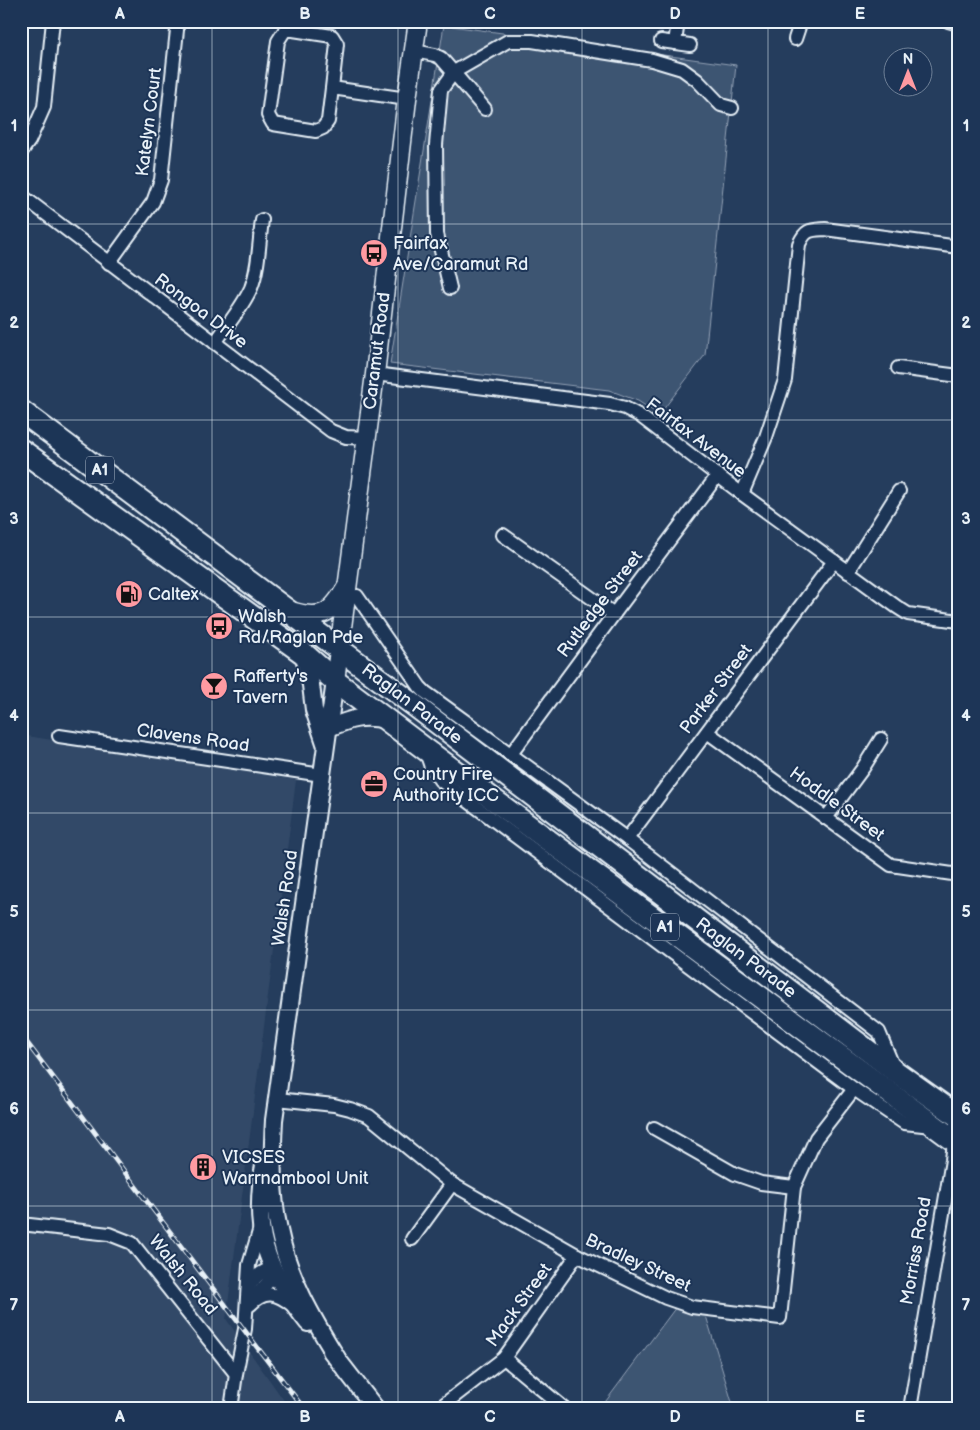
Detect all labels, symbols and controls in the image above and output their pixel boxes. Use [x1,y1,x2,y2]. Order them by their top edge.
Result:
text: A [114,5,125,24]
text: B [299,5,311,24]
text: C [484,5,496,24]
text: D [669,5,681,24]
text: E [855,5,865,24]
north arrow [882,48,932,98]
text: N [903,51,913,68]
street label: Katelyn Court [132,66,166,178]
text: 1 [11,117,17,136]
text: 1 [963,117,969,136]
place label: Fairfax Ave/Caramut Rd [393,233,528,275]
bus stop icon: Fairfax Ave/Caramut Rd [359,238,389,268]
street label: Rongoa Drive [150,269,252,353]
street label: Caramut Road [359,291,395,411]
text: 2 [9,314,19,333]
text: 2 [961,314,971,333]
street label: Fairfax Avenue [642,394,750,483]
road number: A1 [86,456,114,484]
text: 3 [9,510,19,529]
text: 3 [961,510,971,529]
street label: Rutledge Street [553,546,647,662]
fuel station icon: Caltex [114,579,144,609]
place label: Caltex [148,584,199,605]
place label: Walsh Rd/Raglan Pde [238,606,364,648]
bus stop icon: Walsh Rd/Raglan Pde [204,611,234,641]
street label: Parker Street [675,640,757,738]
street label: Raglan Parade [358,659,467,749]
place label: Rafferty's Tavern [233,666,308,708]
bar icon: Rafferty's Tavern [199,671,229,701]
text: 4 [9,707,19,726]
text: 4 [961,707,971,726]
street label: Clavens Road [135,720,251,756]
street label: Hoddle Street [785,762,889,846]
place label: Country Fire Authority ICC [393,764,499,806]
office icon: Country Fire Authority ICC [359,769,389,799]
street label: Walsh Road [268,849,302,947]
text: 5 [9,903,19,922]
text: 5 [961,903,971,922]
street label: Raglan Parade [692,913,801,1003]
road number: A1 [651,914,679,940]
text: 6 [9,1100,19,1119]
text: 6 [961,1100,971,1119]
place label: VICSES Warrnambool Unit [222,1147,369,1189]
building icon: VICSES Warrnambool Unit [188,1152,218,1182]
street label: Morriss Road [896,1195,936,1307]
street label: Bradley Street [582,1229,695,1297]
street label: Walsh Road [144,1231,222,1319]
street label: Mack Street [482,1259,557,1351]
text: 7 [10,1296,19,1315]
text: 7 [962,1296,971,1315]
text: A [114,1408,125,1427]
text: B [299,1408,311,1427]
text: C [484,1408,496,1427]
text: D [669,1408,681,1427]
text: E [855,1408,865,1427]

